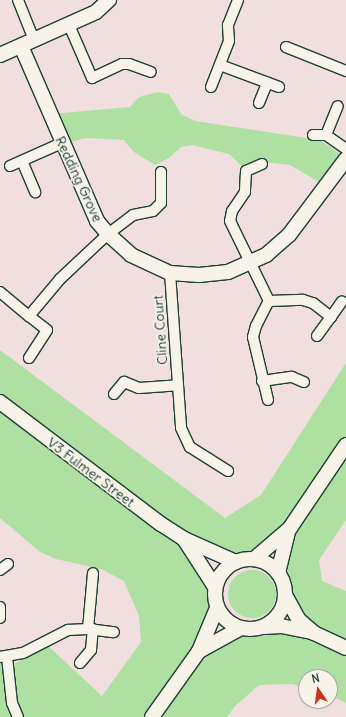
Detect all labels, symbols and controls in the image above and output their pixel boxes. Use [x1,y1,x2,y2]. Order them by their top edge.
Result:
street label: Redding Grove [52,133,106,225]
street label: Cline Court [149,294,171,366]
street label: V3 Fulmer Street [44,434,138,510]
north arrow [298,669,338,709]
text: N [310,671,321,686]

